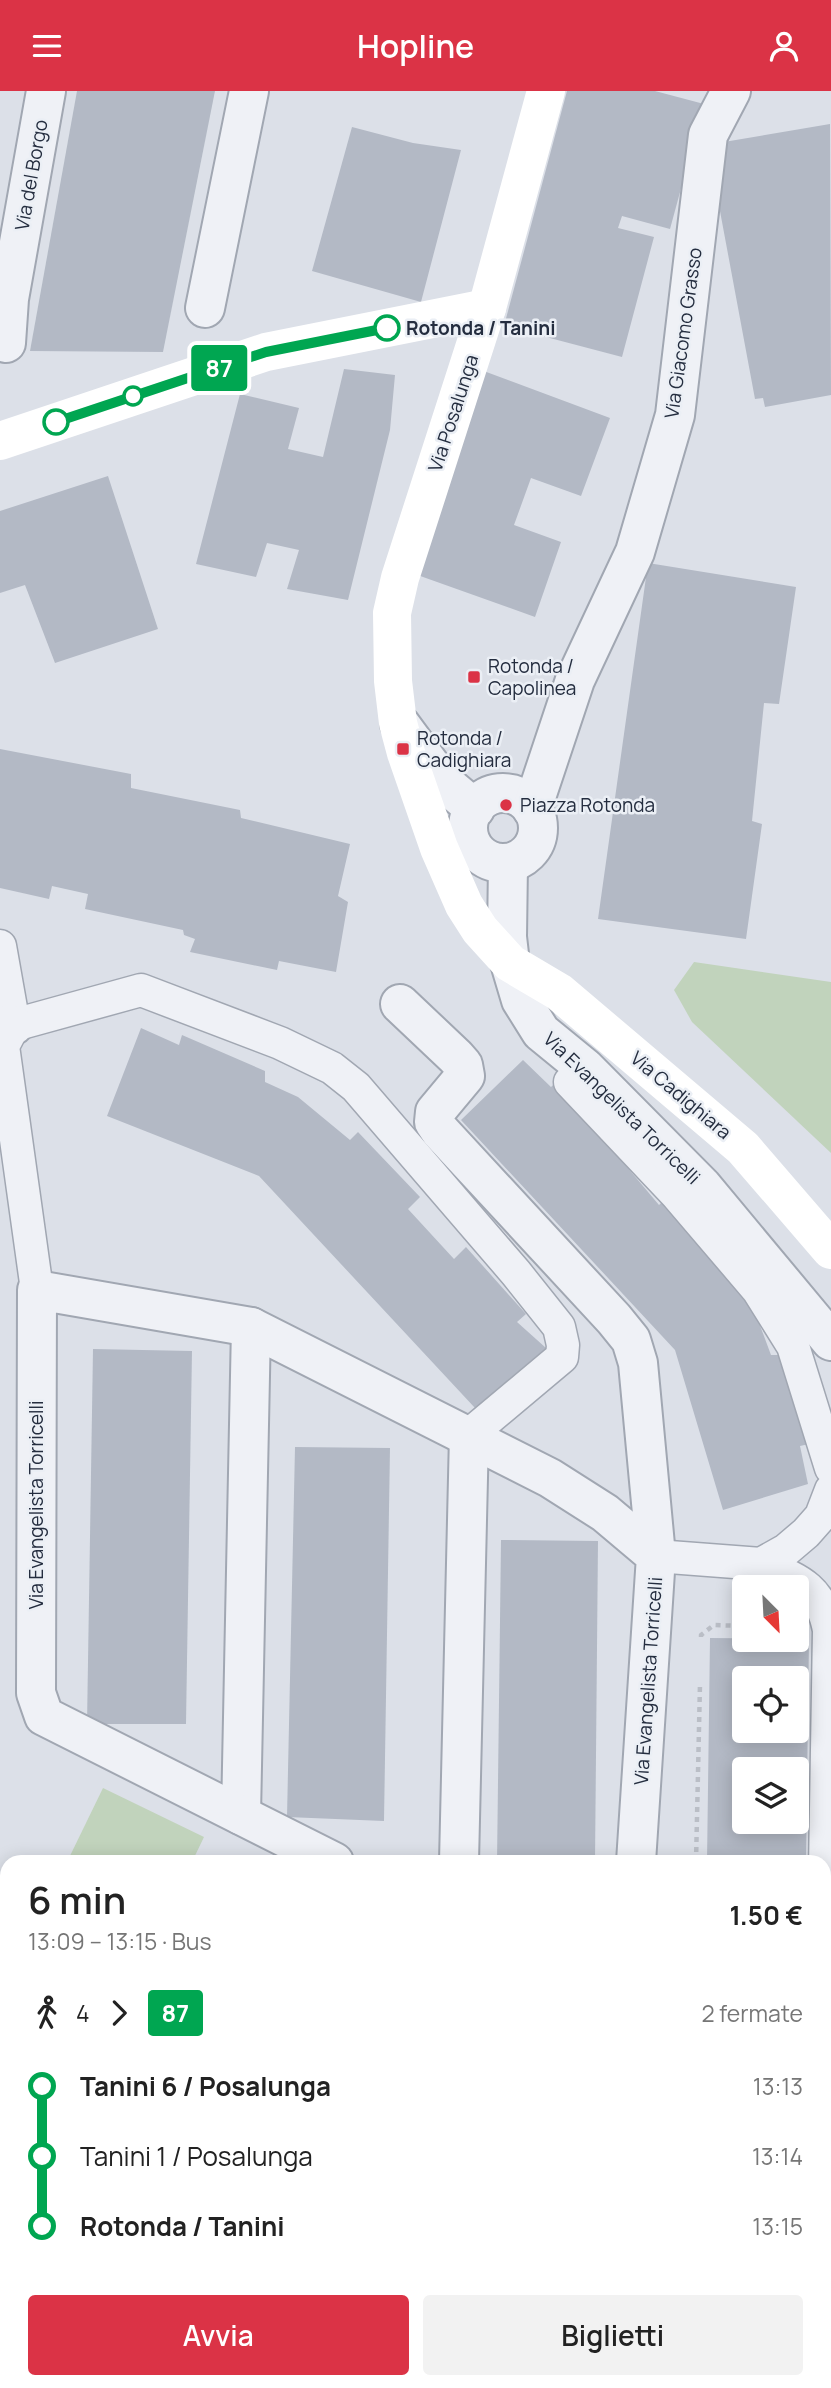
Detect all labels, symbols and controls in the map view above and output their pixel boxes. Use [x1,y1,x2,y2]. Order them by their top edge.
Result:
text: Hopline [357,24,474,68]
icon: menu [28,27,66,65]
icon: person [765,27,803,65]
street label: Via del Borgo [8,117,54,233]
street label: Via Giacomo Grasso [658,246,708,420]
marker: Rotonda / Tanini [374,315,400,341]
place label: Rotonda / Tanini [406,315,556,341]
line badge: 87 [188,345,250,391]
text: 87 [205,351,233,384]
street label: Via Posalunga [422,351,484,475]
unlabelled marker [123,386,143,406]
unlabelled marker [43,409,69,435]
place label: Rotonda / Capolinea [488,653,576,701]
marker: Rotonda / Capolinea [466,669,482,685]
place label: Rotonda / Cadighiara [417,725,511,773]
marker: Rotonda / Cadighiara [395,741,411,757]
place label: Piazza Rotonda [520,792,655,818]
marker: Piazza Rotonda [498,797,514,813]
street label: Via Evangelista Torricelli [538,1026,706,1190]
street label: Via Cadighiara [625,1045,737,1145]
street label: Via Evangelista Torricelli [23,1401,49,1609]
north arrow [732,1575,808,1652]
map controls [732,1575,809,1834]
street label: Via Evangelista Torricelli [628,1576,668,1786]
button: locate [732,1666,809,1743]
button: layers [732,1757,809,1834]
text: 6 min [28,1873,126,1925]
text: 1.50 € [729,1897,803,1933]
text: 13:09 – 13:15 · Bus [28,1925,212,1957]
icon: walk [28,1994,66,2032]
icon: forward [100,1994,138,2032]
text: 87 [162,1996,189,2029]
text: 4 [76,1997,90,2029]
text: 2 fermate [701,1997,803,2029]
text: Tanini 6 / Posalunga [80,2068,331,2104]
text: 13:13 [753,2070,803,2102]
text: Tanini 1 / Posalunga [80,2138,313,2174]
text: 13:14 [752,2140,803,2172]
text: Rotonda / Tanini [80,2208,285,2244]
text: 13:15 [752,2210,803,2242]
button: Avvia [28,2295,409,2375]
button: Biglietti [423,2295,803,2375]

